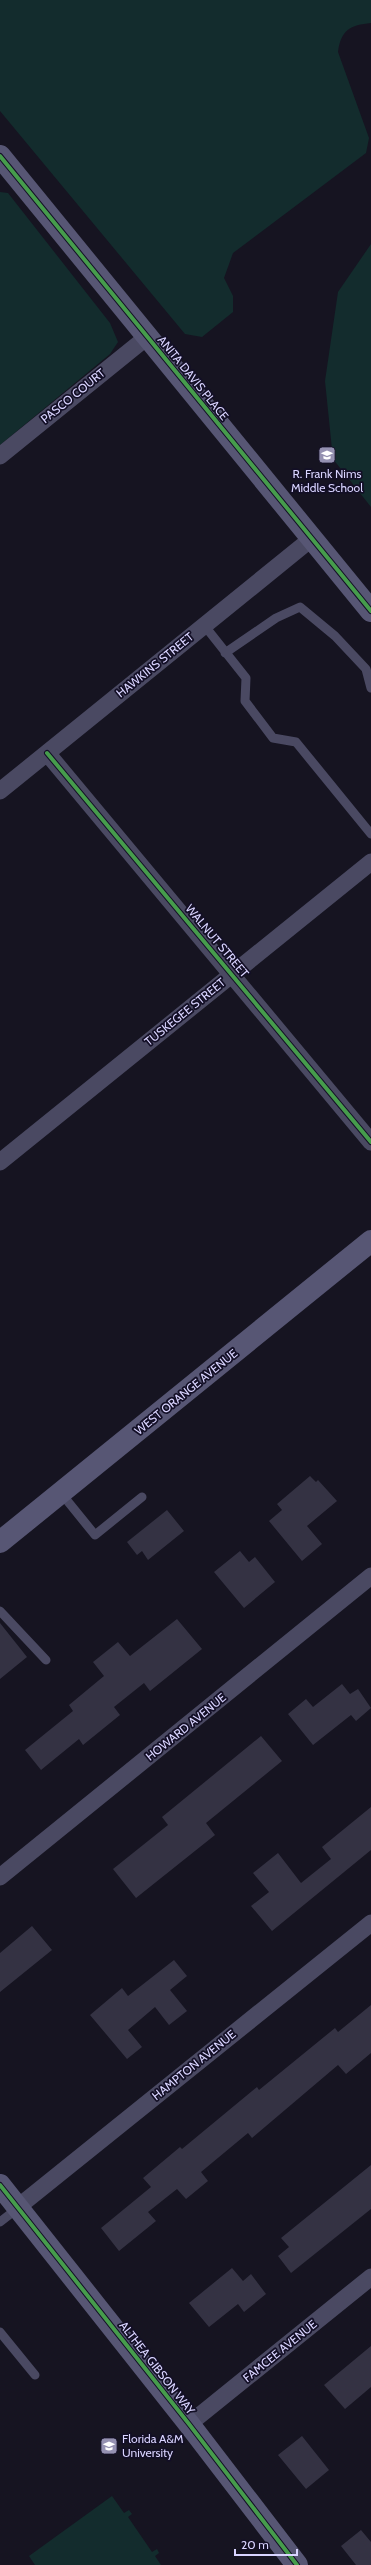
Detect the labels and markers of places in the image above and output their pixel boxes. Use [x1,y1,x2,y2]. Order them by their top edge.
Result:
school or university icon: R. Frank Nims Middle School [317,445,337,465]
place label: R. Frank Nims Middle School [291,466,363,495]
place label: Florida A&M University [122,2431,184,2460]
school or university icon: Florida A&M University [99,2436,119,2456]

